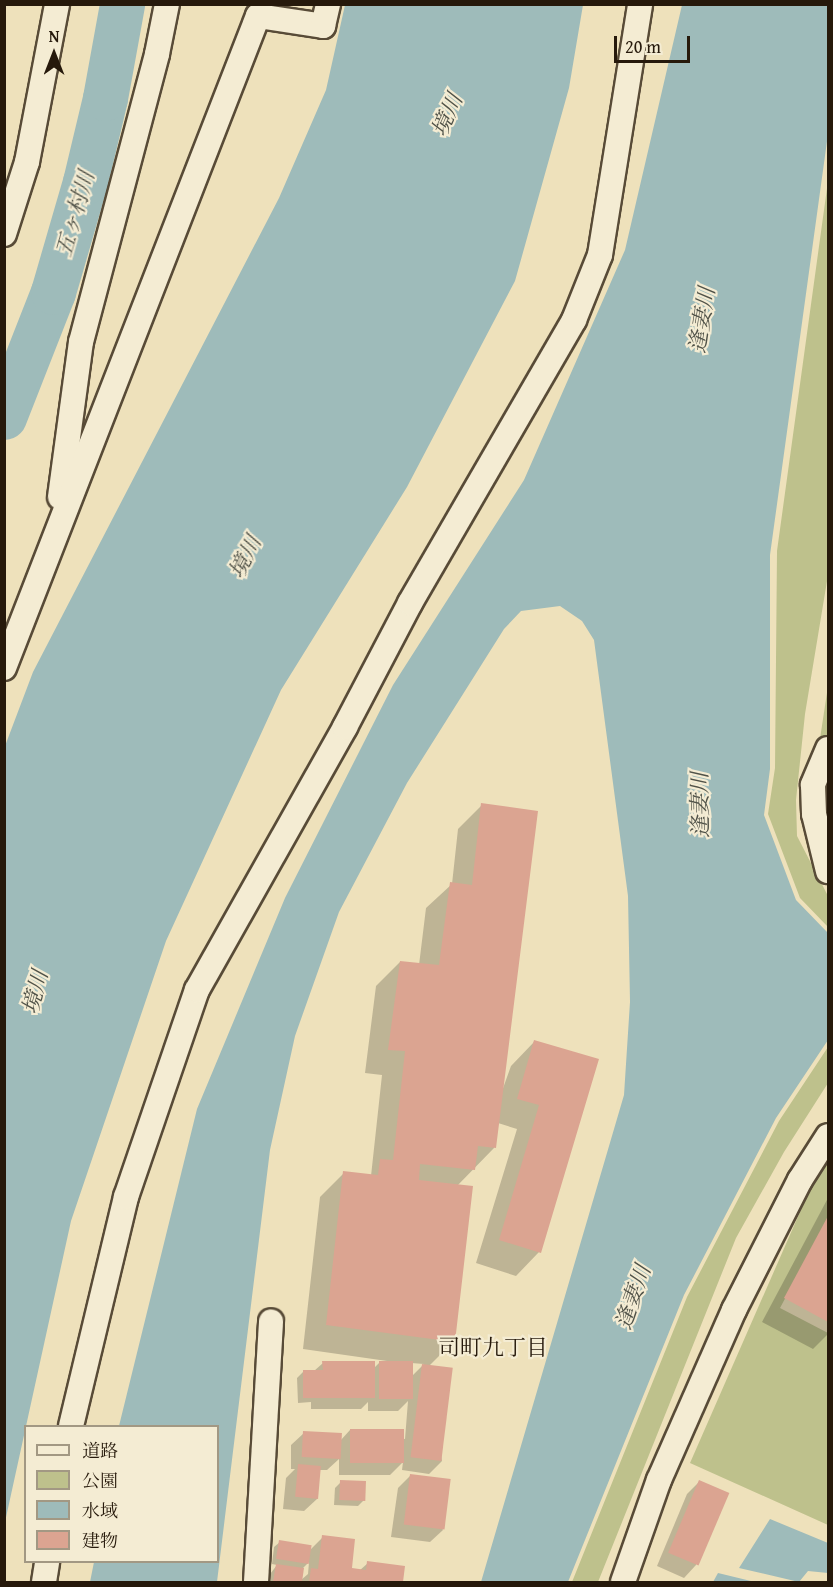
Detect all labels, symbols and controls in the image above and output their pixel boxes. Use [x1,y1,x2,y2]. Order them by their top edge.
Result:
north arrow [24,24,84,84]
text: N [49,24,59,48]
scale bar [617,24,694,62]
text: 20 m [625,33,661,60]
water label: 境川 [426,90,468,140]
water label: 五ヶ村川 [50,168,100,260]
water label: 逢妻川 [684,285,720,355]
water label: 境川 [223,531,267,583]
water label: 逢妻川 [686,772,714,838]
water label: 境川 [17,967,53,1017]
water label: 逢妻川 [610,1262,656,1332]
district label: 司町九丁目 [438,1335,548,1361]
legend [24,1425,219,1563]
text: 道路 [82,1437,118,1464]
text: 公園 [82,1467,118,1494]
text: 水域 [82,1497,118,1524]
text: 建物 [82,1527,118,1554]

